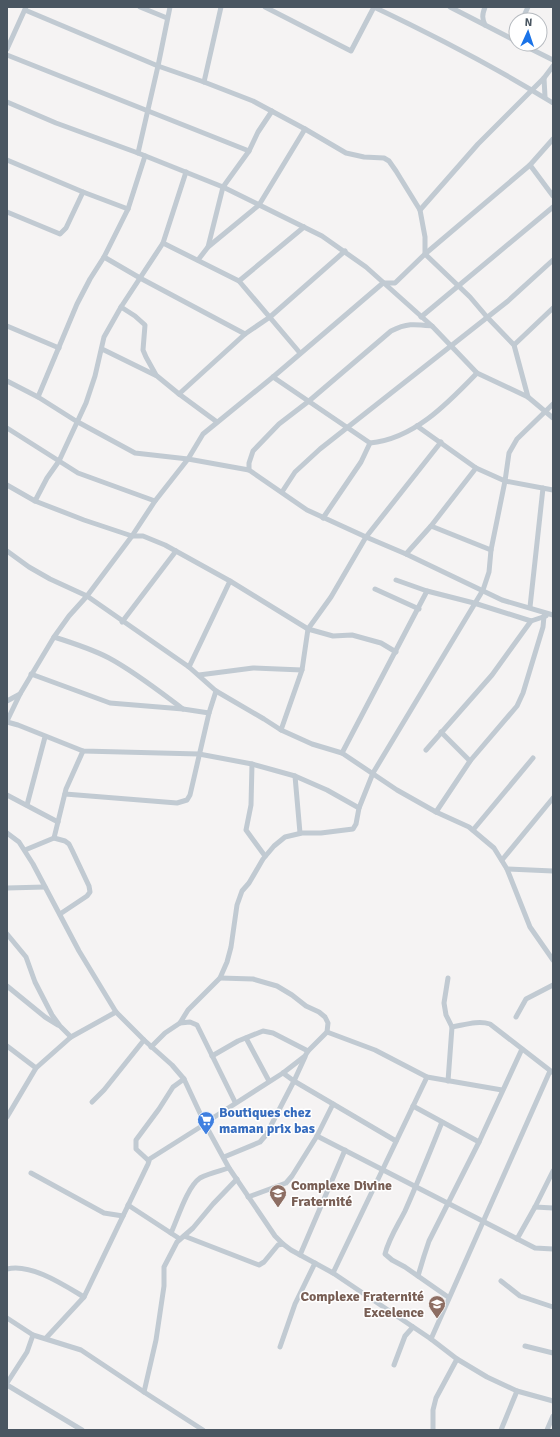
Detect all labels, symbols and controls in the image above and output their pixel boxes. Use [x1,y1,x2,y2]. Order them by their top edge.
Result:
north arrow [508,12,548,52]
text: N [524,16,533,29]
place label: Boutiques chez maman prix bas [219,1104,315,1137]
supermarket icon: Boutiques chez maman prix bas [196,1110,216,1135]
place label: Complexe Divine Fraternité [291,1177,392,1210]
school or university icon: Complexe Divine Fraternité [268,1183,288,1208]
place label: Complexe Fraternité Excelence [300,1288,424,1321]
school or university icon: Complexe Fraternité Excelence [427,1294,447,1319]

